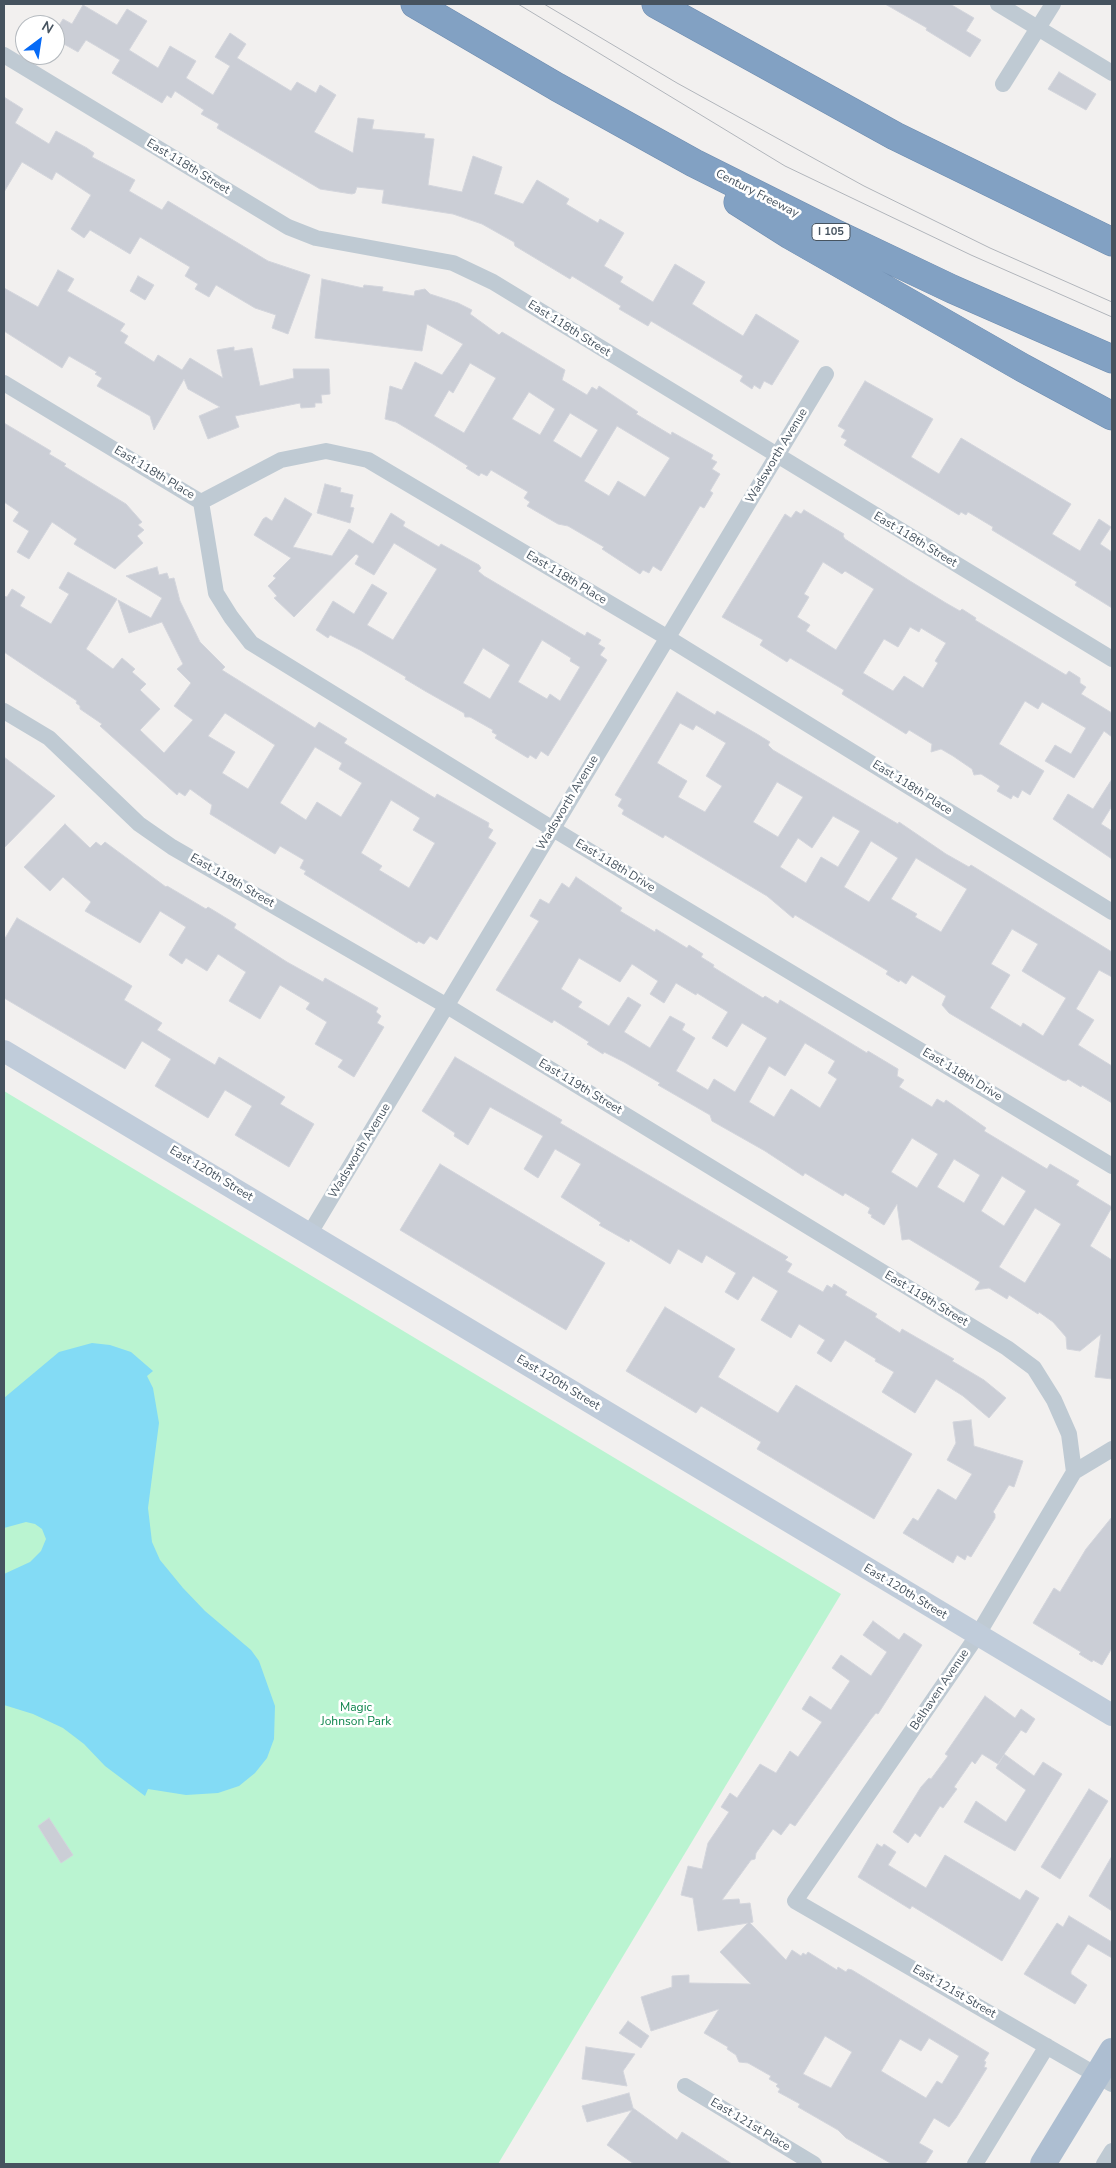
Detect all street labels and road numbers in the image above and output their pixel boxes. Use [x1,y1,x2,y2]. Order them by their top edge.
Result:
street label: East 118th Street [144,136,232,198]
street label: Century Freeway [713,167,801,221]
road number: I 105 [812,223,850,240]
street label: East 118th Street [525,298,613,360]
street label: Wadsworth Avenue [743,406,811,506]
street label: East 118th Place [111,443,197,503]
street label: East 118th Street [871,509,959,571]
street label: East 118th Place [523,548,609,608]
street label: Wadsworth Avenue [534,753,602,853]
street label: East 118th Place [869,758,955,818]
street label: East 118th Drive [573,837,657,895]
street label: East 119th Street [187,851,277,911]
street label: East 118th Drive [920,1046,1004,1104]
street label: East 119th Street [536,1056,624,1118]
street label: Wadsworth Avenue [326,1101,394,1201]
street label: East 120th Street [167,1143,255,1205]
street label: East 119th Street [882,1268,970,1330]
street label: East 120th Street [514,1352,602,1414]
street label: East 120th Street [861,1561,949,1623]
street label: Belhaven Avenue [908,1647,972,1733]
street label: East 121st Street [910,1962,998,2022]
street label: East 121st Place [708,2096,792,2154]

